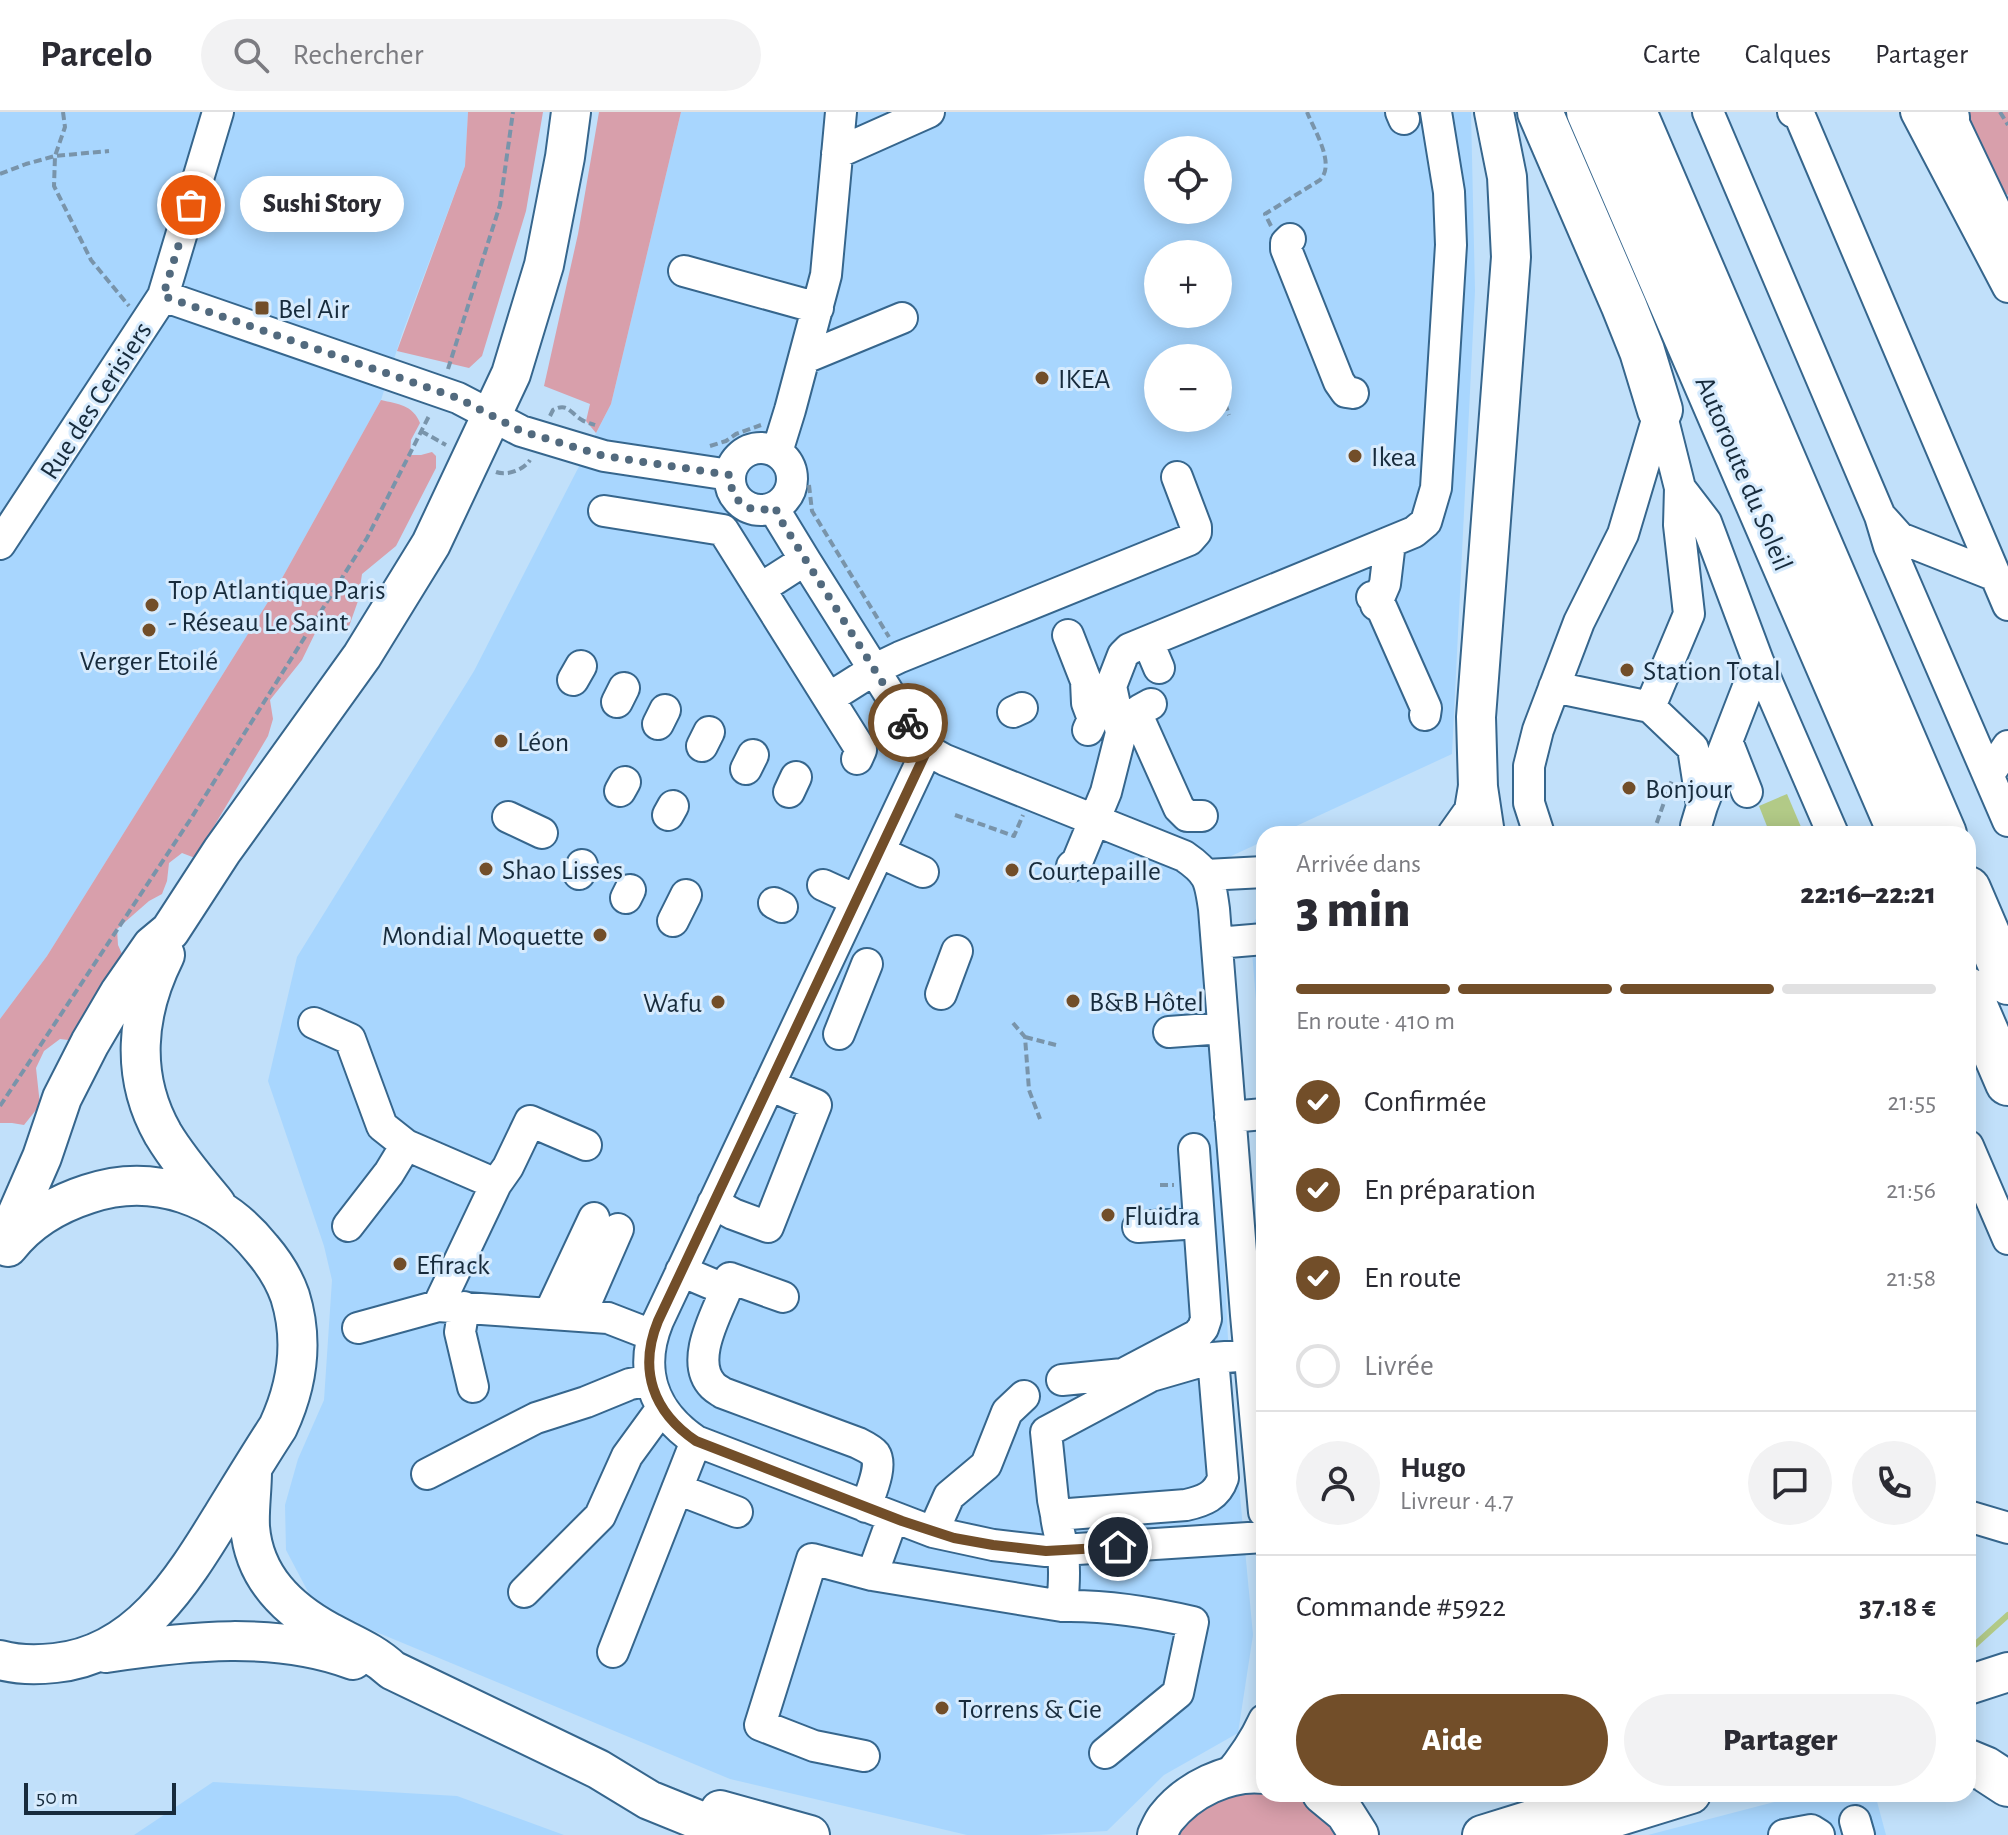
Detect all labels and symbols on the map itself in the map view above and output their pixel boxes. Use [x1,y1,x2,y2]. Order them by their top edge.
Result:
pin [157,171,225,239]
callout: Sushi Story [239,177,403,233]
place label: Bel Air [278,296,349,324]
marker: Bel Air [253,299,271,317]
street label: Rue des Cerisiers [36,317,158,485]
place label: IKEA [1058,366,1111,394]
marker: IKEA [1033,369,1051,387]
street label: Autoroute du Soleil [1690,372,1797,575]
place label: Ikea [1371,444,1417,472]
marker: Ikea [1346,447,1364,465]
place label: Top Atlantique Paris - Réseau Le Saint [168,577,386,637]
marker: Top Atlantique Paris - Réseau Le Saint [143,596,161,614]
marker: Verger Etoilé [140,621,158,639]
place label: Verger Etoilé [80,648,218,676]
place label: Station Total [1643,658,1781,686]
marker: Station Total [1618,661,1636,679]
courier [868,683,948,763]
place label: Léon [517,729,569,757]
marker: Léon [492,732,510,750]
place label: Bonjour [1645,776,1732,804]
marker: Bonjour [1620,779,1638,797]
place label: Shao Lisses [502,857,623,885]
place label: Courtepaille [1028,858,1161,886]
marker: Shao Lisses [477,860,495,878]
marker: Courtepaille [1003,861,1021,879]
place label: Mondial Moquette [382,923,584,951]
marker: Mondial Moquette [591,926,609,944]
place label: B&B Hôtel [1089,989,1204,1017]
place label: Wafu [643,990,702,1018]
marker: B&B Hôtel [1064,992,1082,1010]
marker: Wafu [709,993,727,1011]
place label: Fluidra [1124,1203,1200,1231]
marker: Fluidra [1099,1206,1117,1224]
place label: Efirack [416,1252,490,1280]
marker: Efirack [391,1255,409,1273]
pin [1084,1513,1152,1581]
place label: Torrens & Cie [958,1696,1102,1724]
marker: Torrens & Cie [933,1699,951,1717]
scale bar [24,1779,176,1815]

